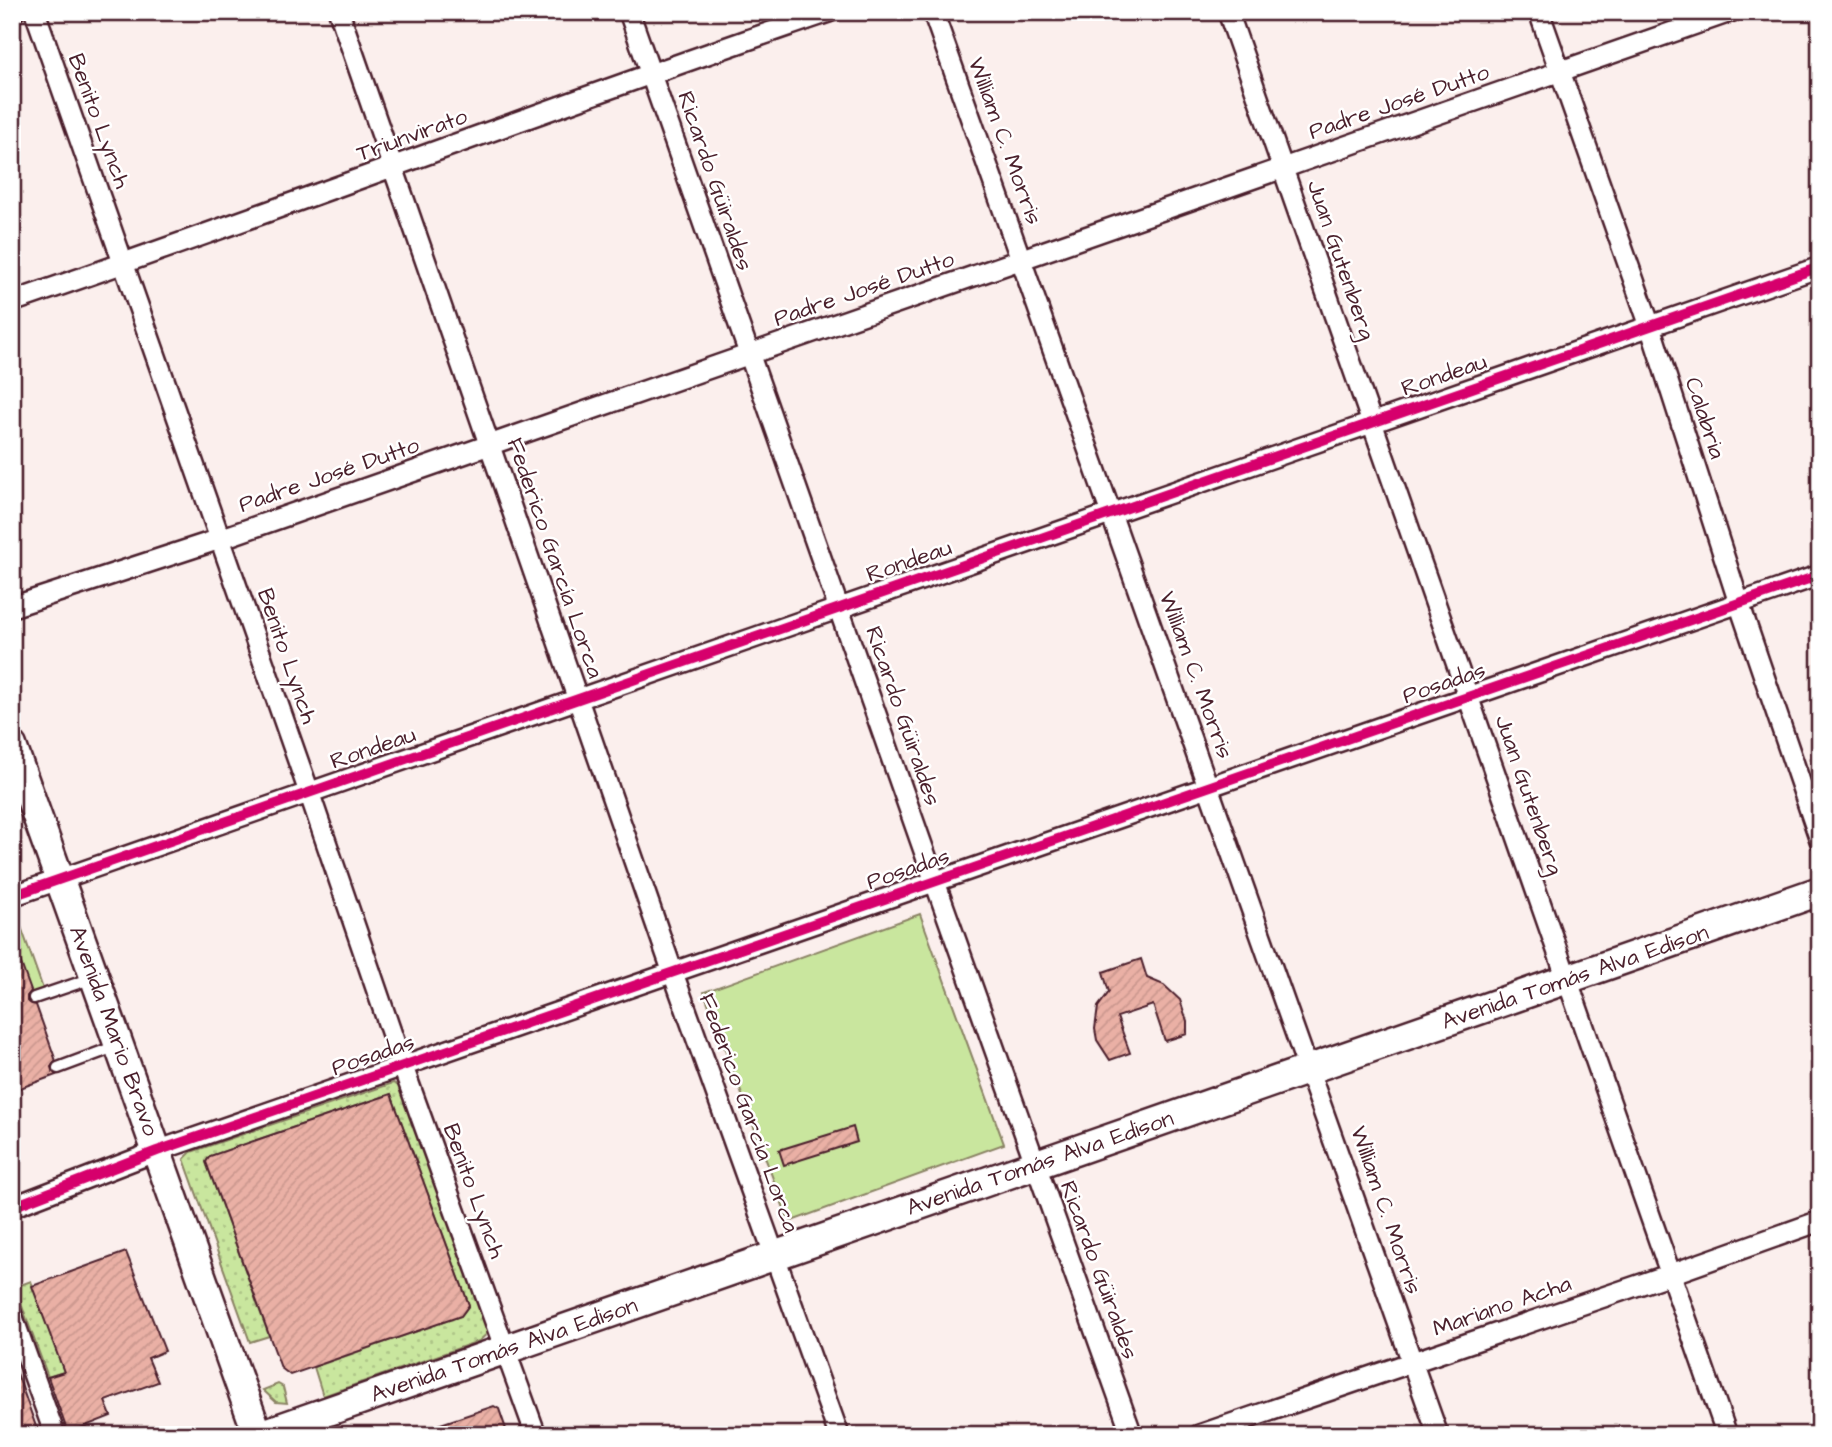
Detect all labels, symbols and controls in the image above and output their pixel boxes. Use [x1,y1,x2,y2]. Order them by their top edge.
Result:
street label: Benito Lynch [59,49,138,194]
street label: William C. Morris [960,53,1050,229]
street label: Padre José Dutto [1304,56,1494,148]
street label: Ricardo Güiraldes [669,87,761,275]
street label: Triunvirato [352,100,472,170]
street label: Juan Gutenberg [1298,176,1383,345]
street label: Padre José Dutto [769,243,959,335]
street label: Rondeau [1397,345,1491,405]
street label: Calabria [1677,373,1733,463]
street label: Padre José Dutto [234,429,424,521]
street label: Federico García Lorca [499,433,611,683]
street label: Rondeau [862,531,956,591]
street label: Benito Lynch [248,584,325,729]
street label: William C. Morris [1151,587,1241,763]
street label: Ricardo Güiraldes [857,622,949,810]
street label: Posadas [1398,654,1490,712]
street label: Juan Gutenberg [1486,711,1571,880]
street label: Rondeau [326,718,420,778]
street label: Posadas [862,840,954,898]
street label: Avenida Tomás Alva Edison [1437,916,1713,1038]
street label: Avenida Mario Bravo [61,921,167,1141]
street label: Federico García Lorca [691,989,807,1237]
street label: Posadas [327,1026,419,1084]
street label: Avenida Tomás Alva Edison [902,1102,1178,1224]
street label: Benito Lynch [434,1119,513,1264]
street label: William C. Morris [1342,1122,1430,1298]
street label: Ricardo Güiraldes [1052,1176,1146,1364]
street label: Mariano Acha [1428,1267,1576,1345]
street label: Avenida Tomás Alva Edison [366,1289,642,1411]

